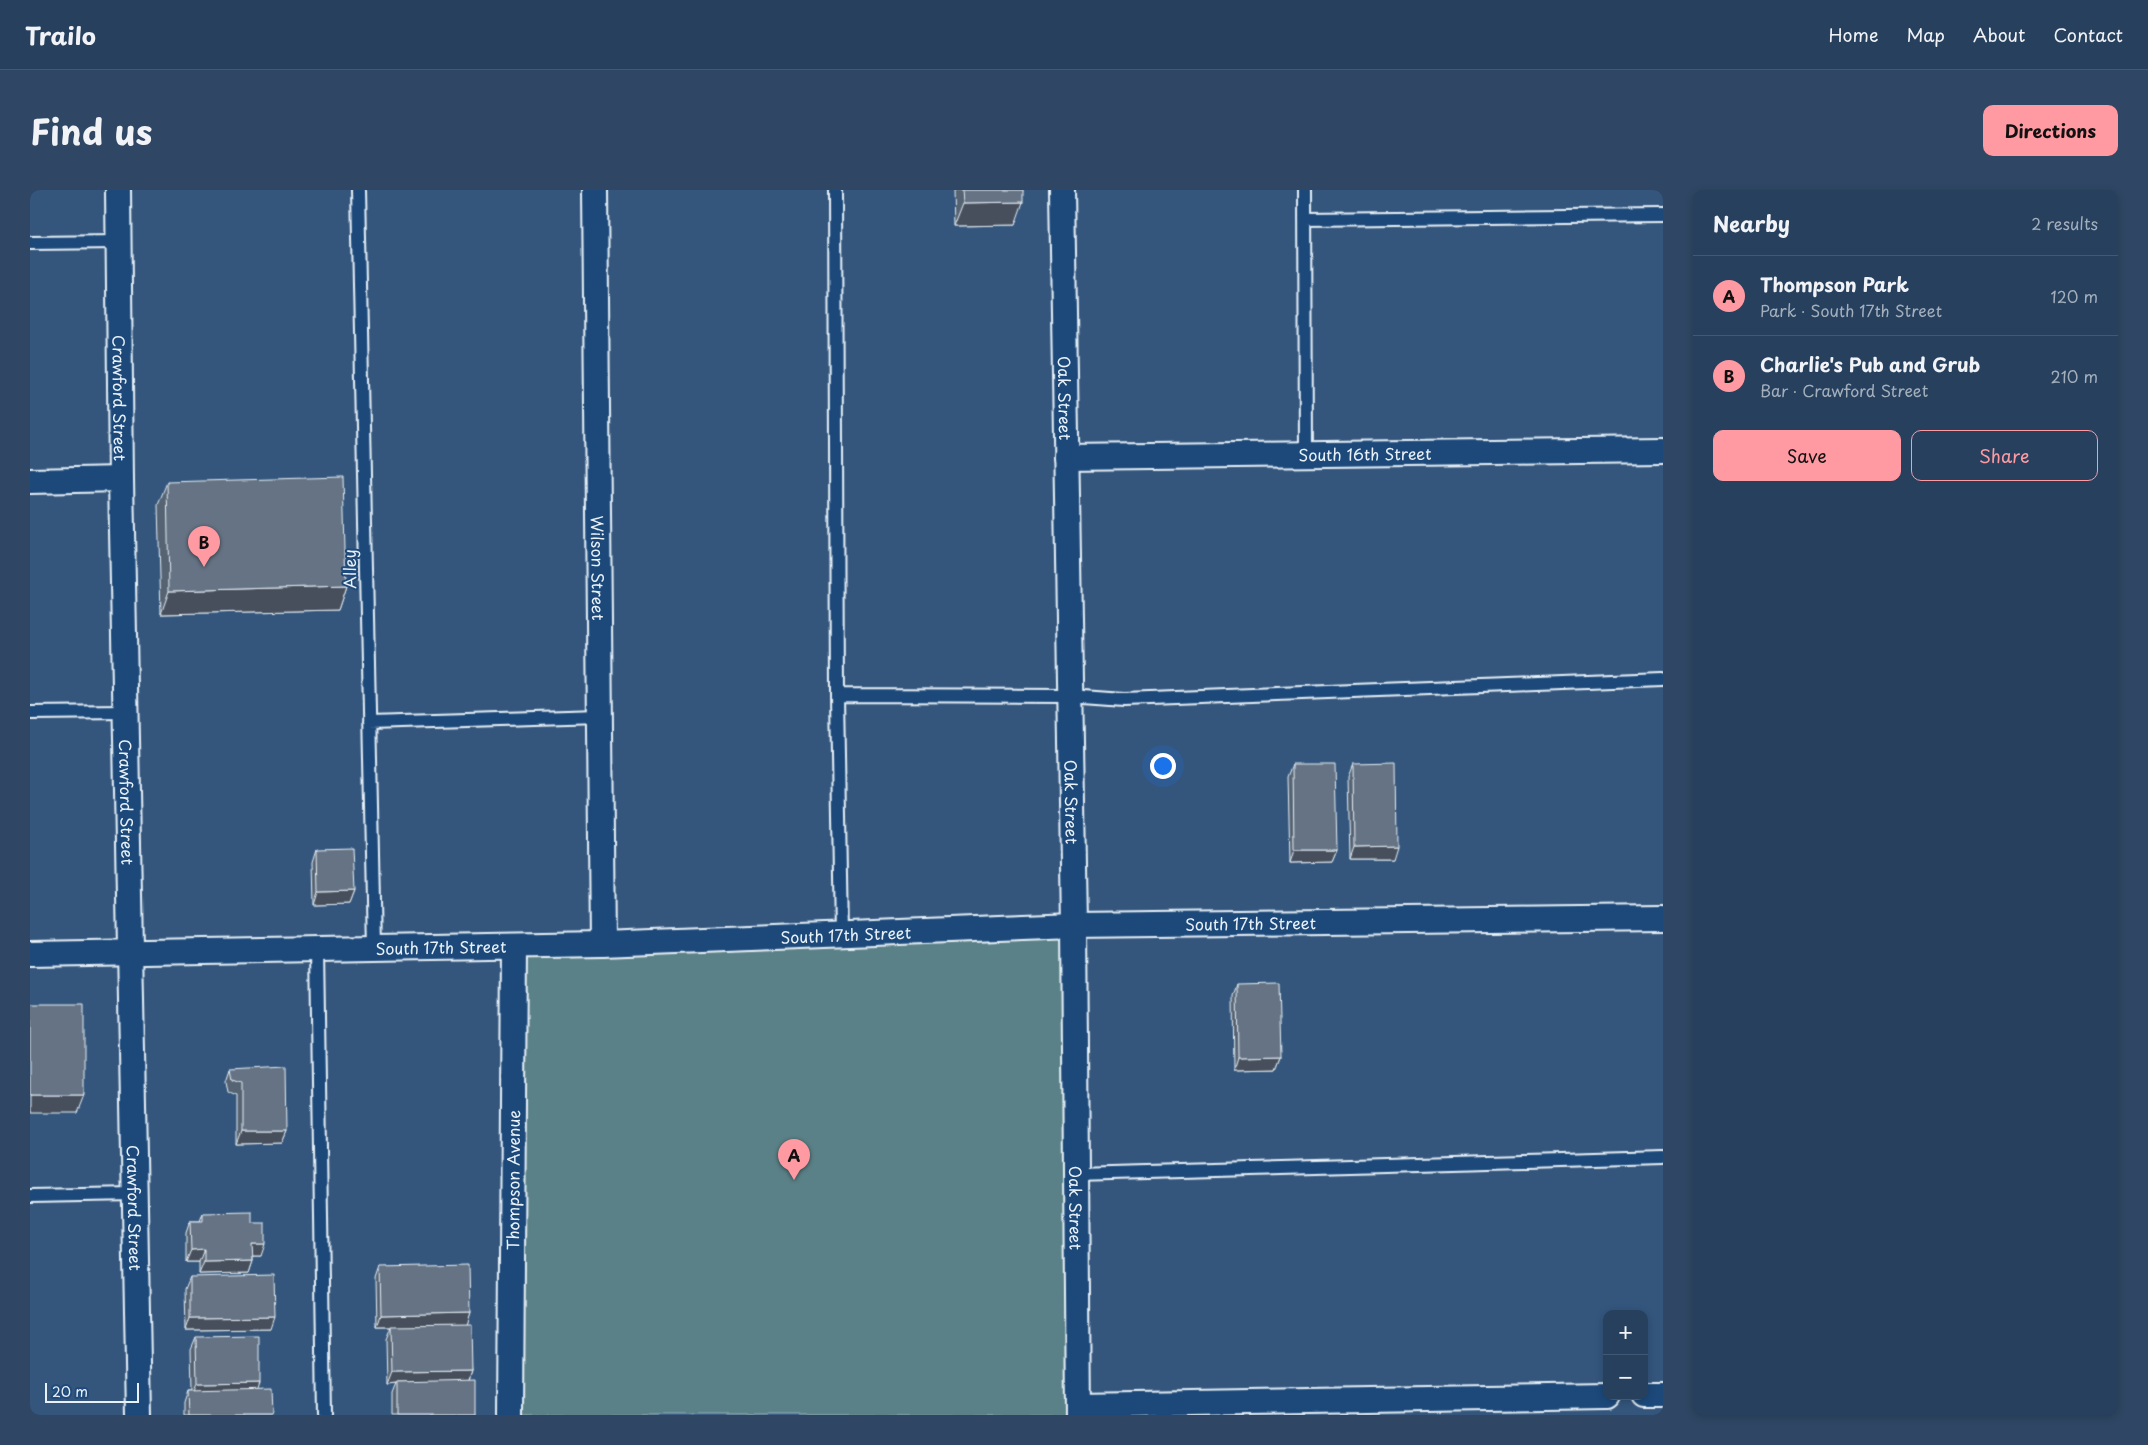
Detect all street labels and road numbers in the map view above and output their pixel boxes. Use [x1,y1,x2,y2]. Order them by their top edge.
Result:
street label: Crawford Street [108,335,133,462]
street label: Oak Street [1053,356,1078,441]
street label: South 16th Street [1298,441,1432,466]
street label: Wilson Street [586,515,611,621]
street label: Alley [337,549,361,589]
street label: Crawford Street [114,739,140,866]
street label: Oak Street [1059,760,1085,845]
street label: South 17th Street [1185,910,1316,936]
street label: South 17th Street [780,920,912,949]
street label: South 17th Street [375,934,507,960]
street label: Thompson Avenue [500,1110,525,1250]
street label: Crawford Street [122,1145,148,1271]
street label: Oak Street [1064,1166,1089,1251]

